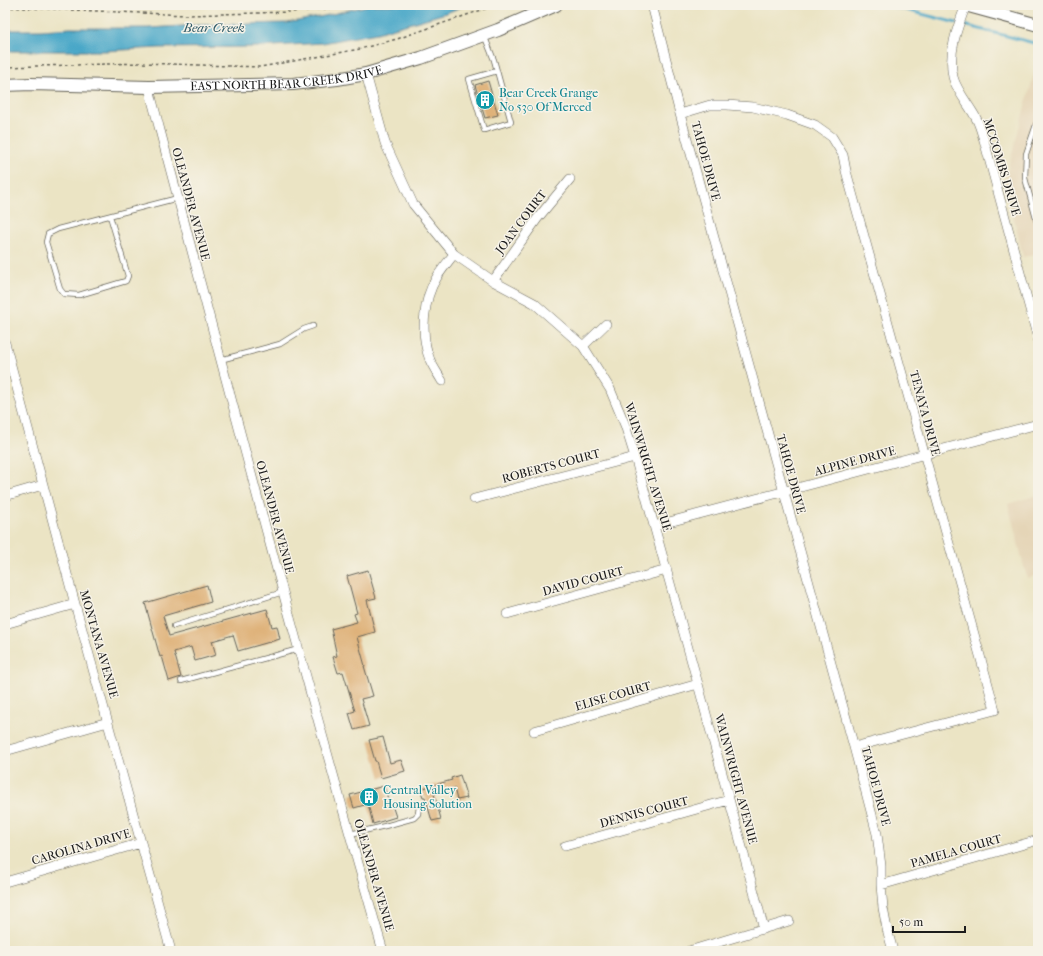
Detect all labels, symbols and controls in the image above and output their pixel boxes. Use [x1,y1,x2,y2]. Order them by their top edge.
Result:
water label: Bear Creek [182,20,245,35]
street label: EAST NORTH BEAR CREEK DRIVE [190,63,384,93]
place label: Bear Creek Grange No 530 Of Merced [499,86,598,114]
building icon: Bear Creek Grange No 530 Of Merced [474,89,496,111]
street label: MCCOMBS DRIVE [980,116,1024,218]
street label: TAHOE DRIVE [689,120,723,202]
street label: OLEANDER AVENUE [169,146,213,262]
street label: JOAN COURT [492,187,550,257]
street label: TENAYA DRIVE [907,369,943,457]
street label: WAINWRIGHT AVENUE [621,400,674,533]
street label: TAHOE DRIVE [774,433,808,515]
street label: ALPINE DRIVE [812,443,897,479]
street label: ROBERTS COURT [500,446,603,486]
street label: OLEANDER AVENUE [253,459,297,575]
street label: DAVID COURT [541,563,626,599]
street label: MONTANA AVENUE [77,588,121,700]
street label: ELISE COURT [573,678,654,714]
street label: WAINWRIGHT AVENUE [712,711,760,846]
street label: TAHOE DRIVE [859,745,893,827]
place label: Central Valley Housing Solution [383,783,472,811]
building icon: Central Valley Housing Solution [358,786,380,808]
street label: DENNIS COURT [598,793,691,831]
street label: OLEANDER AVENUE [351,817,397,933]
street label: CAROLINA DRIVE [30,826,132,868]
street label: PAMELA COURT [909,831,1004,871]
scale bar [893,908,965,934]
text: 50 m [899,915,923,929]

